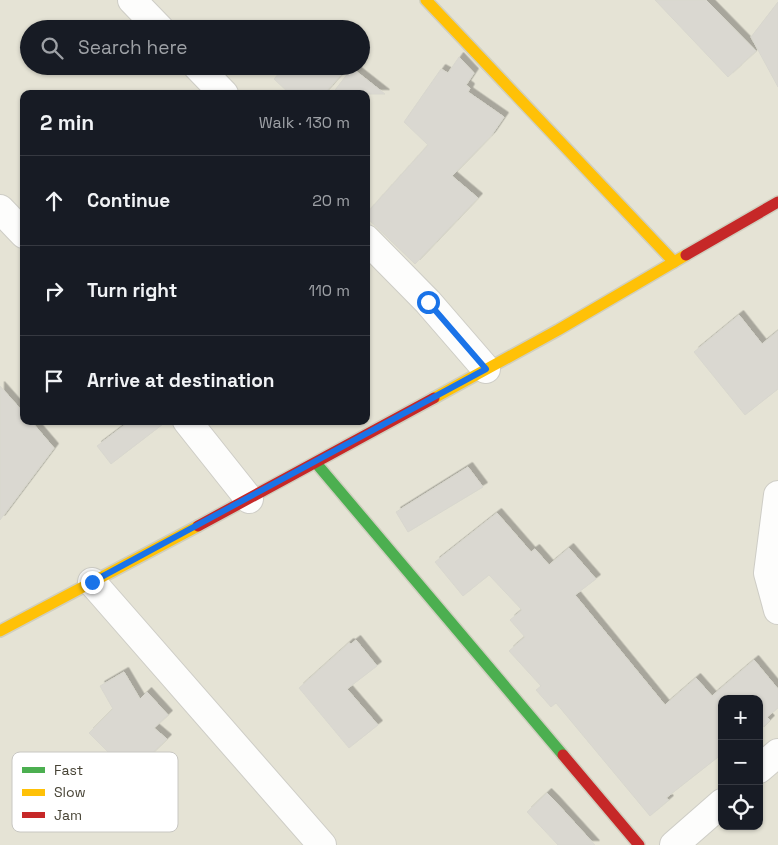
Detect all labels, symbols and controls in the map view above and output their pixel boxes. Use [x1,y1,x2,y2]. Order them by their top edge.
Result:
search box [20,20,370,75]
icon: search [38,34,66,62]
text: Search here [78,35,188,60]
text: 2 min [40,109,94,136]
text: Walk · 130 m [259,112,350,133]
icon: ahead [40,187,68,215]
text: Continue [87,188,170,213]
text: 20 m [312,190,350,211]
icon: right [40,277,68,305]
text: Turn right [87,278,177,303]
text: 110 m [308,280,350,301]
route start [417,291,440,314]
icon: arrive [40,367,68,395]
text: Arrive at destination [87,368,275,393]
route end [81,571,104,594]
map controls [718,695,763,830]
button: + [718,695,763,740]
button: − [718,740,763,785]
legend [12,752,178,832]
text: Fast [54,761,83,779]
text: Slow [54,783,86,801]
button: locate [718,785,763,830]
text: Jam [54,806,82,824]

